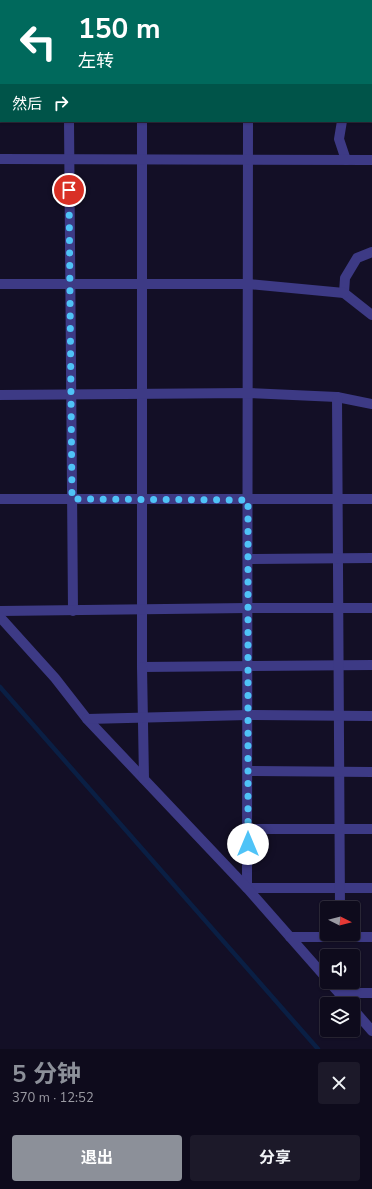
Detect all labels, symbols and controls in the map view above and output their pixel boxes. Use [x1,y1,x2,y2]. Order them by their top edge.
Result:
text: 150 m [78,10,161,48]
icon: left [12,16,64,68]
text: 左转 [78,49,114,73]
icon: right [50,92,72,114]
text: 然后 [12,94,42,114]
pin [52,173,86,207]
icon: arrive [58,179,80,201]
position arrow [227,823,269,865]
north arrow [320,901,360,941]
map controls [320,901,360,1037]
button: sound [320,949,360,989]
button: layers [320,997,360,1037]
text: 5 分钟 [12,1058,81,1090]
button: close [318,1062,360,1104]
text: 370 m · 12:52 [12,1089,94,1107]
button: 退出 [12,1135,182,1181]
button: 分享 [190,1135,360,1181]

